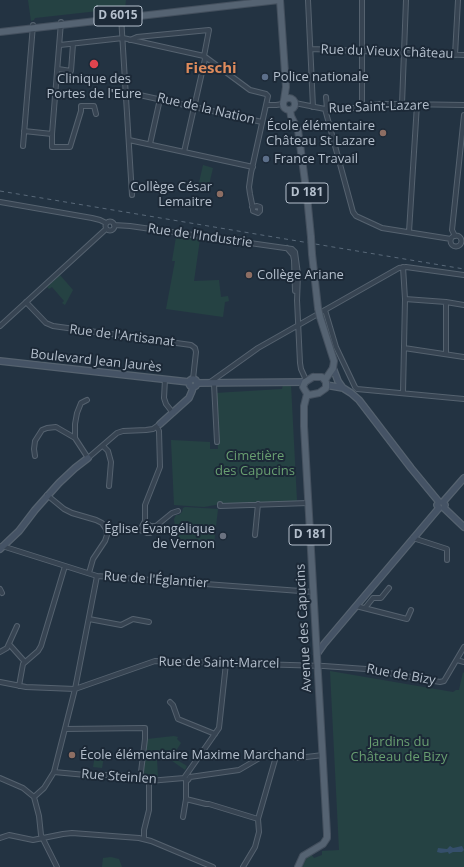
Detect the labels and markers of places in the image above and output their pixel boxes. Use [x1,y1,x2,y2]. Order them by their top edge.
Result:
marker: Clinique des Portes de l'Eure [88,58,100,70]
place label: Police nationale [273,69,369,85]
place label: Clinique des Portes de l'Eure [46,71,142,102]
marker: Police nationale [260,72,270,82]
place label: École élémentaire Château St Lazare [266,118,375,149]
marker: École élémentaire Château St Lazare [378,128,388,138]
place label: France Travail [274,151,358,167]
marker: France Travail [261,154,271,164]
place label: Collège César Lemaitre [130,179,212,210]
marker: Collège César Lemaitre [215,189,225,199]
place label: Collège Ariane [257,267,344,283]
marker: Collège Ariane [244,270,254,280]
place label: Église Évangélique de Vernon [104,521,215,552]
marker: Église Évangélique de Vernon [218,531,228,541]
place label: École élémentaire Maxime Marchand [80,747,305,763]
marker: École élémentaire Maxime Marchand [67,750,77,760]

